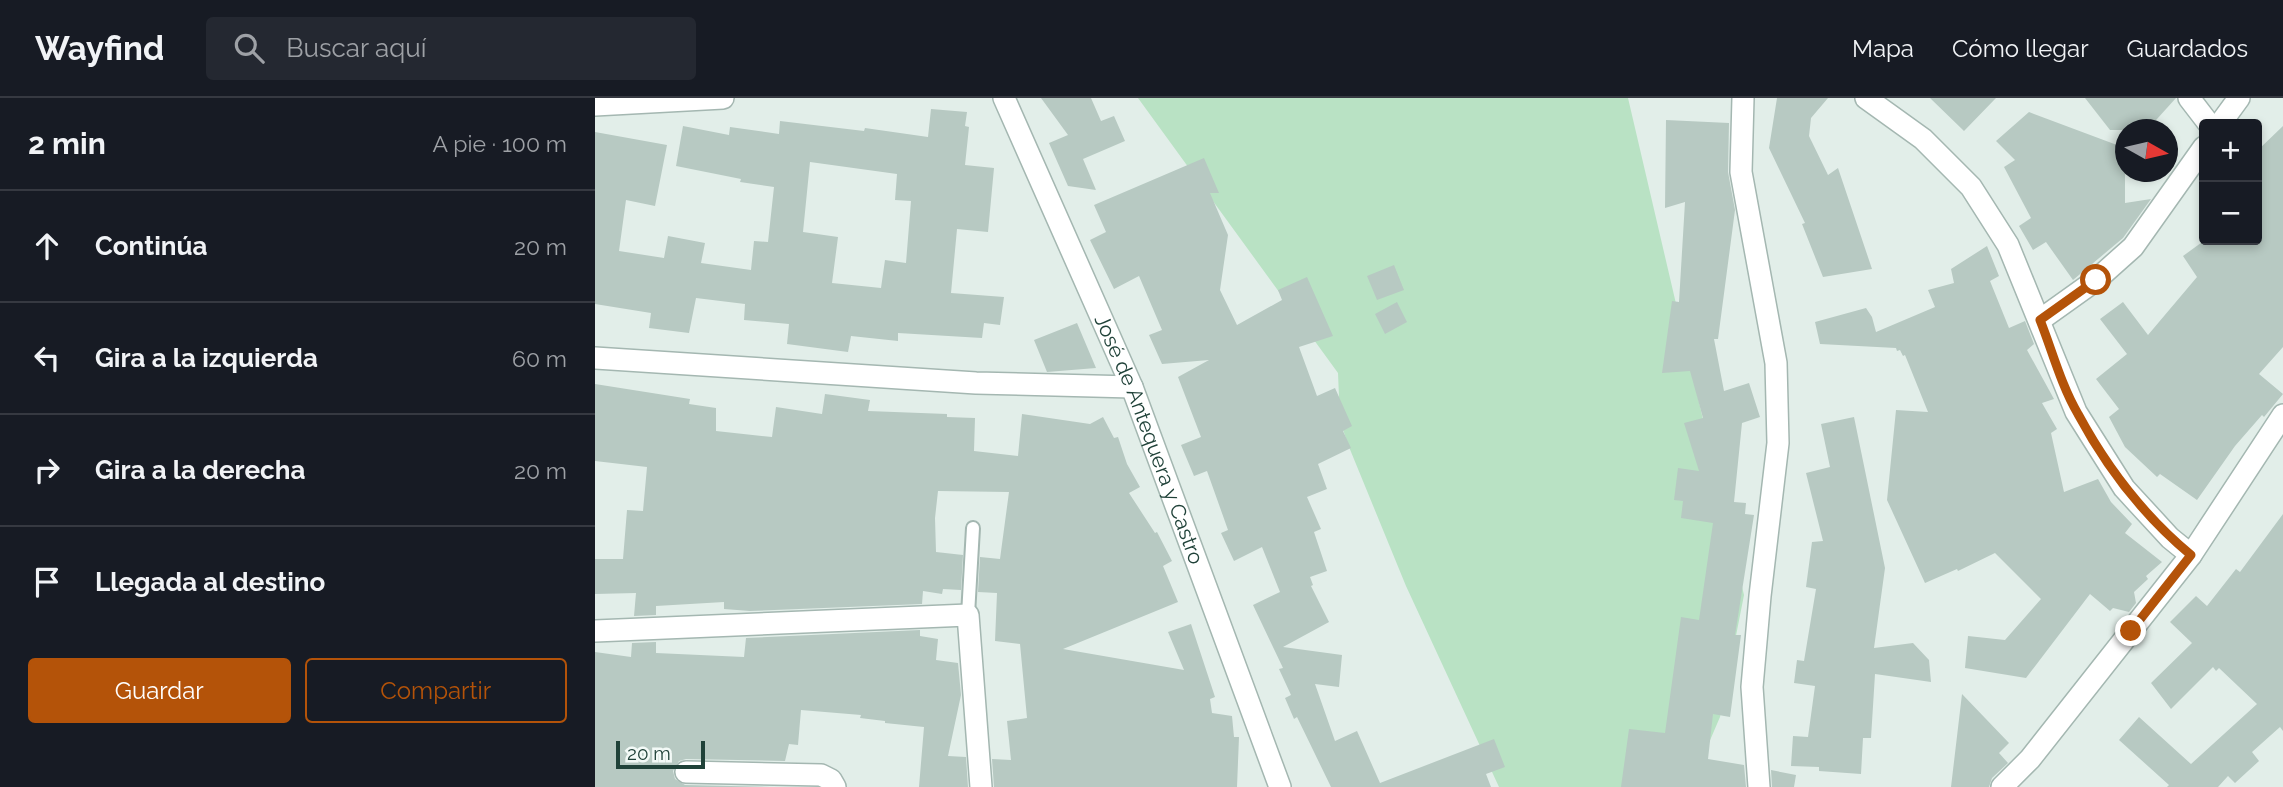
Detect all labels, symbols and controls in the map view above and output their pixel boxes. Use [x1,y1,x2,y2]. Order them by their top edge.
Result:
search box [206,17,696,80]
text: Wayfind [35,29,164,68]
icon: search [230,29,268,67]
text: Buscar aquí [286,33,426,63]
text: Mapa [1852,34,1914,63]
text: Cómo llegar [1952,34,2089,63]
text: Guardados [2127,34,2248,63]
north arrow [2115,119,2178,182]
map controls [2199,119,2262,245]
button: + [2199,119,2262,182]
text: 2 min [28,126,106,161]
text: A pie · 100 m [433,130,567,157]
button: − [2199,182,2262,245]
icon: ahead [28,227,66,265]
text: Continúa [95,231,207,261]
text: 20 m [514,233,567,260]
route start [2080,264,2111,295]
street label: José de Antequera y Castro [1089,310,1209,567]
icon: left [28,339,66,377]
text: Gira a la izquierda [95,343,318,373]
text: 60 m [512,345,567,372]
icon: right [28,451,66,489]
text: Gira a la derecha [95,455,305,485]
text: 20 m [514,457,567,484]
icon: arrive [28,563,66,601]
text: Llegada al destino [95,567,325,597]
route end [2115,615,2146,646]
button: Guardar [28,658,291,723]
button: Compartir [305,658,567,723]
scale bar [616,738,705,770]
text: 20 m [627,742,671,764]

